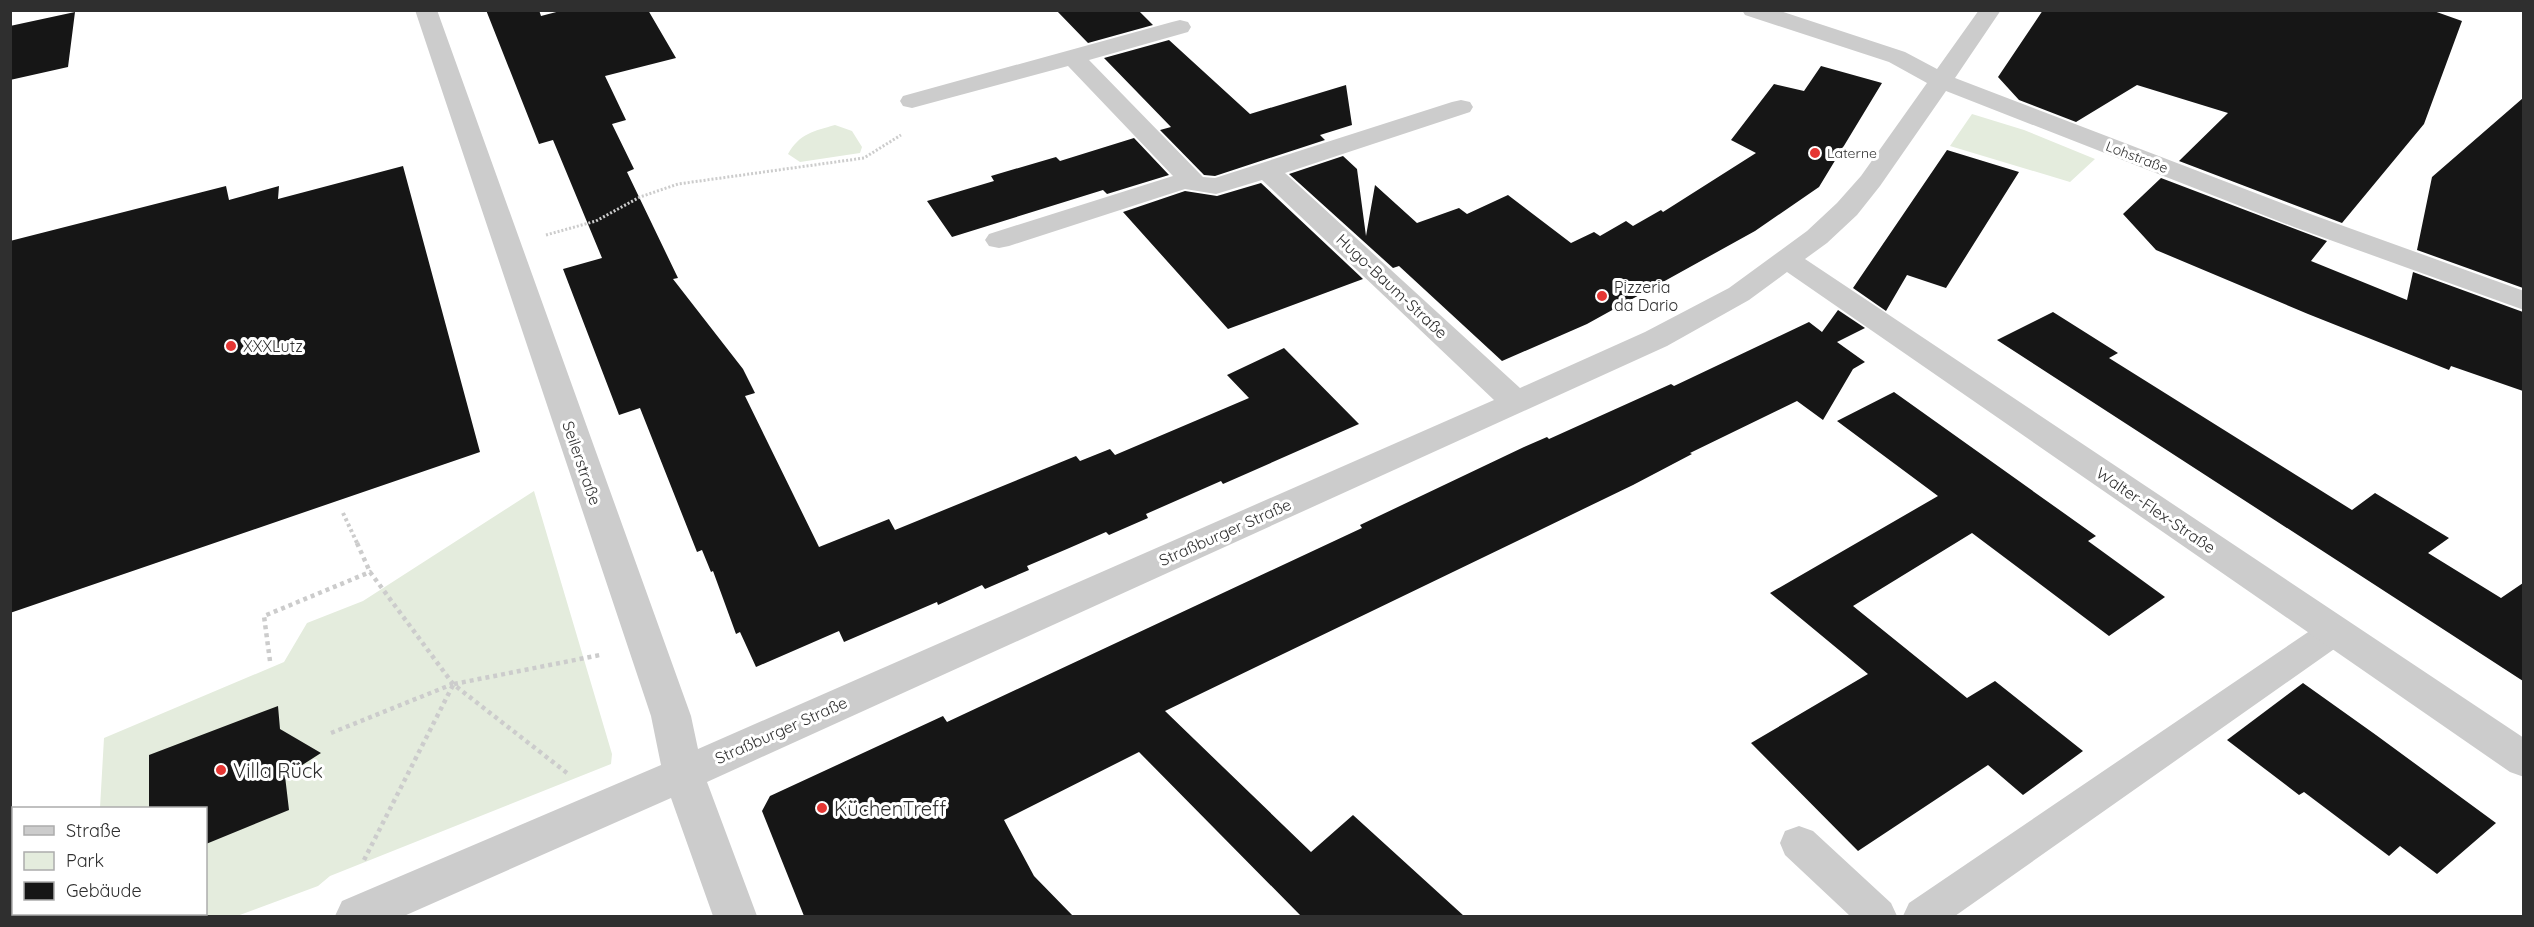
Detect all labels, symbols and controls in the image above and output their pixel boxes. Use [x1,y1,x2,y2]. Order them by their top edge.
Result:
street label: Lohstraße [2103,137,2171,177]
place label: Laterne [1827,144,1877,162]
marker: Laterne [1808,146,1822,160]
street label: Hugo-Baum-Straße [1332,229,1452,343]
place label: Pizzeria da Dario [1614,277,1678,315]
marker: Pizzeria da Dario [1595,289,1609,303]
place label: XXXLutz [243,336,303,356]
marker: XXXLutz [224,339,238,353]
street label: Seilerstraße [558,418,606,508]
street label: Walter-Flex-Straße [2092,463,2220,557]
street label: Straßburger Straße [1156,494,1294,570]
street label: Straßburger Straße [712,692,850,768]
place label: Villa Rück [233,758,323,783]
marker: Villa Rück [214,763,228,777]
place label: KüchenTreff [834,796,946,821]
marker: KüchenTreff [815,801,829,815]
legend [12,807,207,915]
text: Straße [66,819,121,842]
text: Park [66,849,104,872]
text: Gebäude [66,879,142,902]

